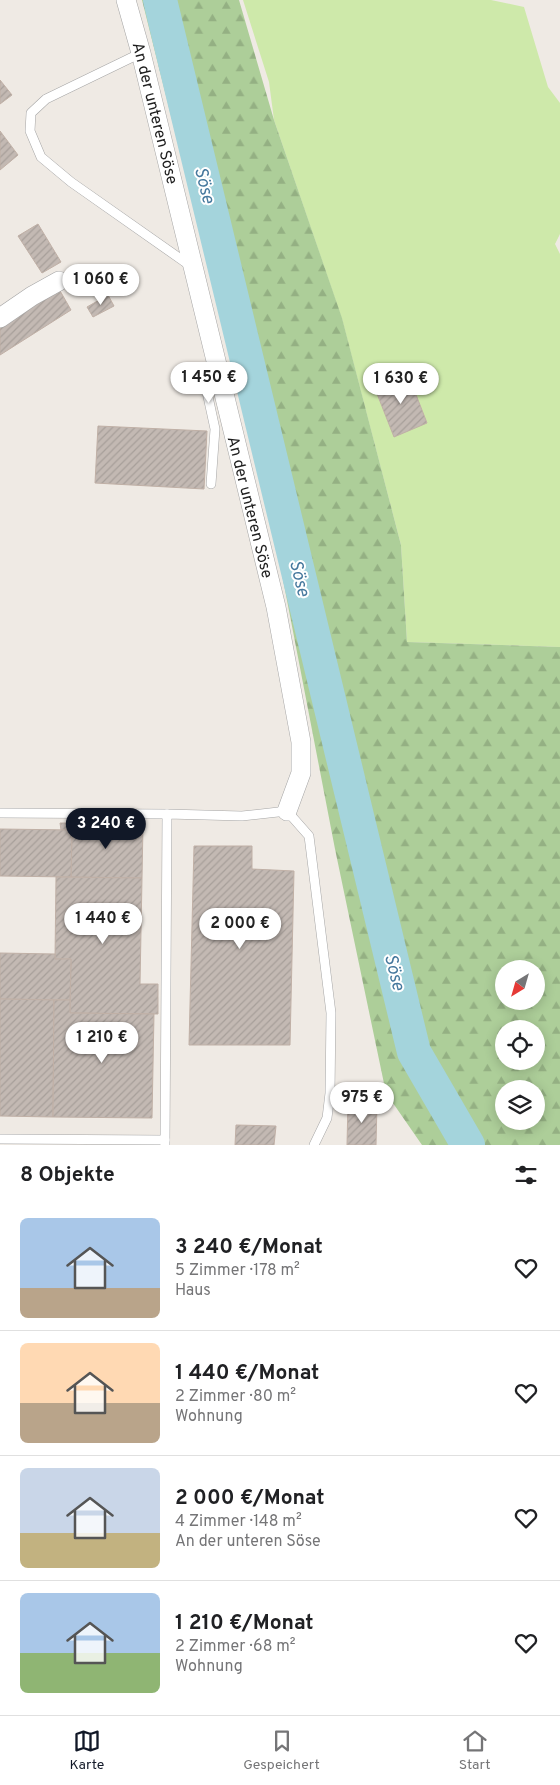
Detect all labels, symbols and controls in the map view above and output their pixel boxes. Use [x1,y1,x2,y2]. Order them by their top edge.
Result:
street label: An der unteren Söse [127,40,181,187]
water label: Söse [188,165,219,207]
pin: 1 060 € [55,264,147,306]
text: 1 060 € [73,270,129,290]
pin: 1 450 € [163,362,255,404]
pin: 1 630 € [355,362,447,405]
text: 1 450 € [181,368,237,388]
text: 1 630 € [374,369,428,389]
street label: An der unteren Söse [222,434,276,581]
water label: Söse [283,558,314,600]
pin: 3 240 € [60,808,152,850]
text: 3 240 € [77,814,135,834]
pin: 1 440 € [57,902,149,945]
pin: 2 000 € [194,908,286,950]
text: 1 440 € [75,909,131,929]
text: 2 000 € [210,914,270,934]
water label: Söse [378,952,409,994]
north arrow [495,960,545,1010]
map controls [495,960,545,1130]
button: locate [495,1020,545,1070]
pin: 1 210 € [56,1022,148,1064]
text: 1 210 € [76,1028,128,1048]
button: layers [495,1080,545,1130]
pin: 975 € [327,1082,397,1124]
text: 975 € [341,1088,383,1108]
icon: filters [512,1161,540,1189]
text: 8 Objekte [20,1162,115,1189]
text: 3 240 €/Monat [175,1234,323,1261]
icon: home [60,1238,120,1298]
icon: heart [512,1254,540,1282]
text: 5 Zimmer · 178 m² [175,1261,300,1281]
text: Haus [175,1281,211,1301]
text: 1 440 €/Monat [175,1360,319,1387]
icon: home [60,1363,120,1423]
icon: heart [512,1379,540,1407]
text: 2 Zimmer · 80 m² [175,1387,296,1407]
text: Wohnung [175,1407,243,1427]
text: 2 000 €/Monat [175,1485,324,1512]
icon: home [60,1488,120,1548]
icon: heart [512,1504,540,1532]
text: 4 Zimmer · 148 m² [175,1512,302,1532]
text: An der unteren Söse [175,1532,321,1552]
text: 1 210 €/Monat [175,1610,314,1637]
icon: home [60,1613,120,1673]
icon: heart [512,1629,540,1657]
text: 2 Zimmer · 68 m² [175,1637,296,1657]
text: Wohnung [175,1657,243,1677]
tab: Karte [69,1727,104,1774]
tab: Gespeichert [243,1727,320,1774]
tab: Start [459,1727,491,1774]

